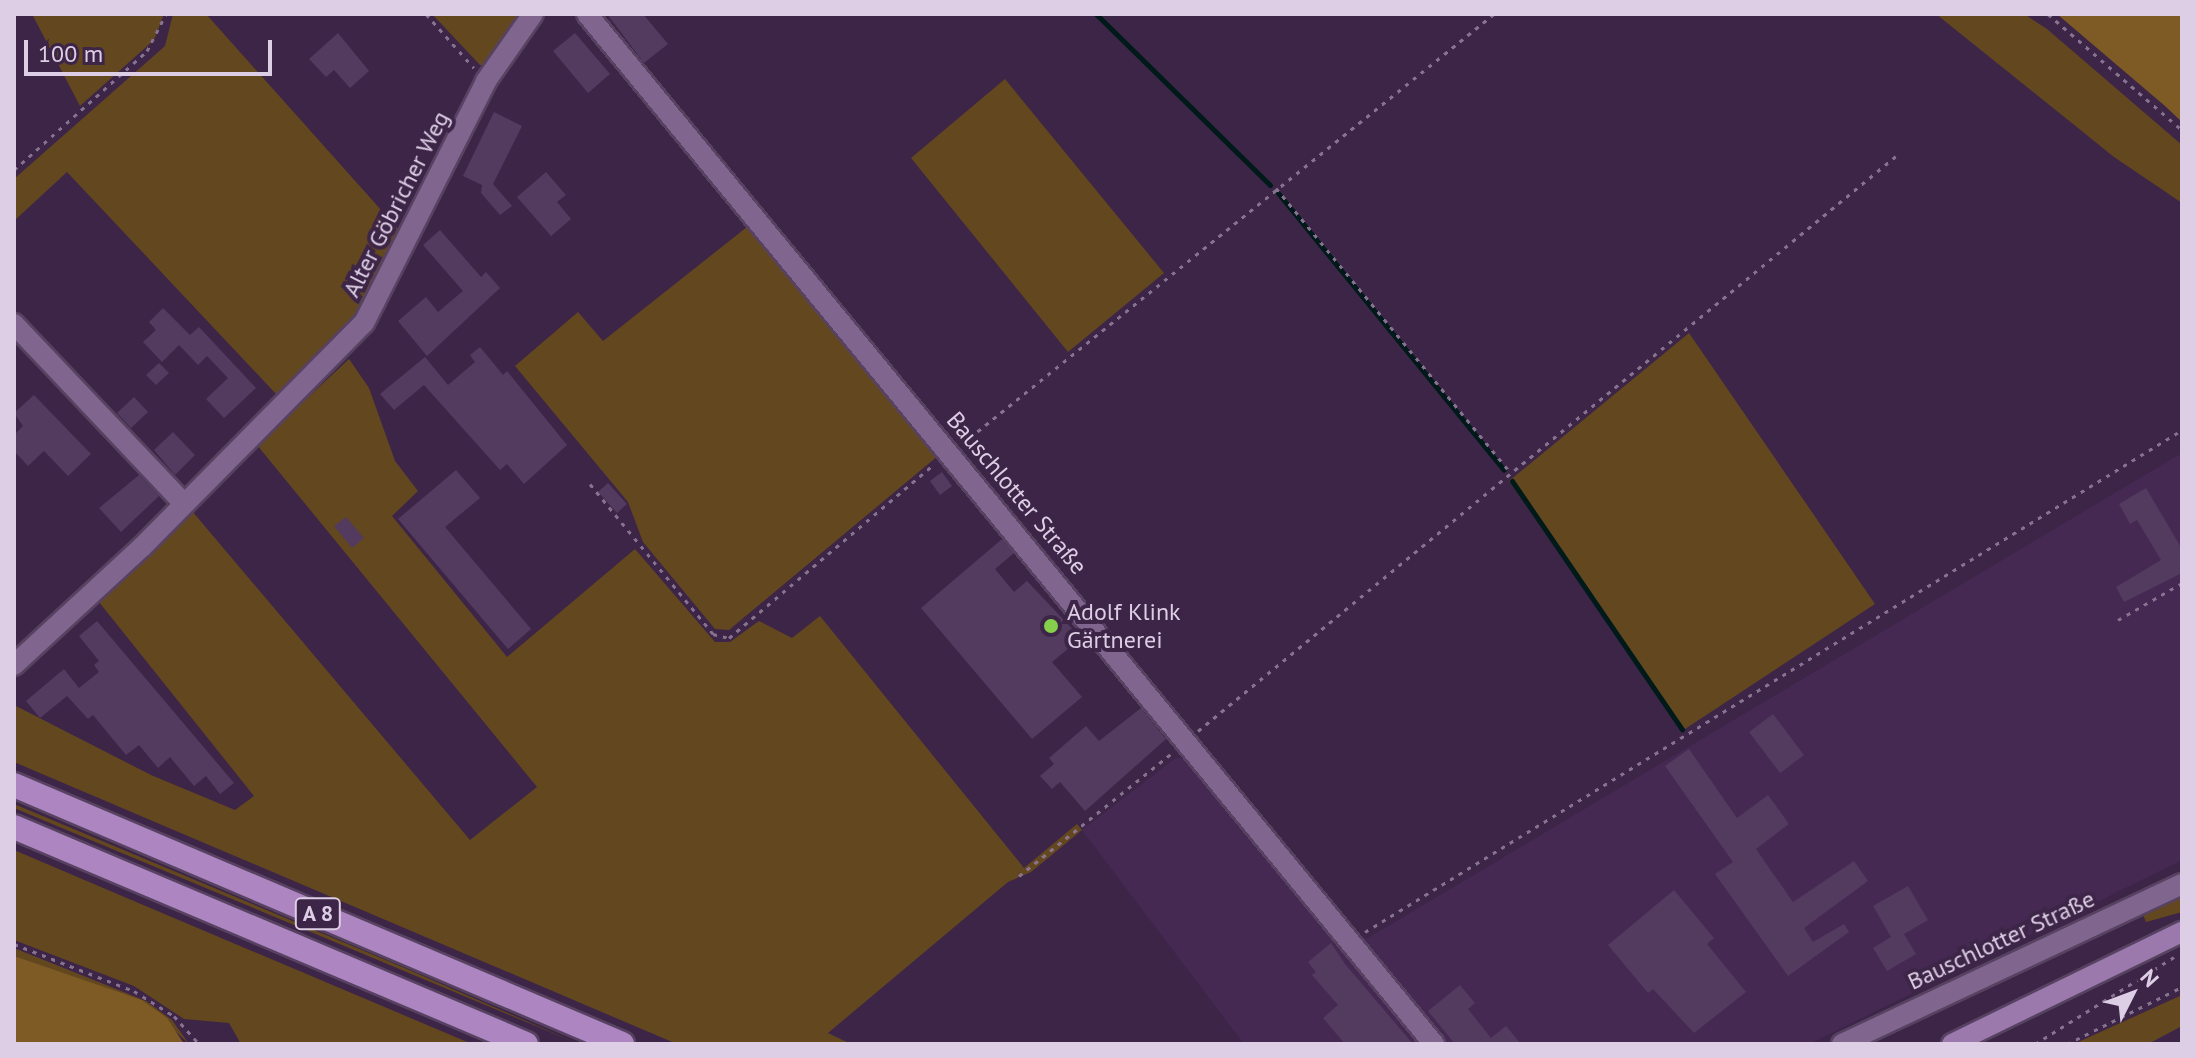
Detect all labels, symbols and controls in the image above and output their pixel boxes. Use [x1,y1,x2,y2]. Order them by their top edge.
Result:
scale bar [28,24,276,74]
text: 100 m [38,38,103,69]
street label: Alter Göbricher Weg [337,106,455,302]
street label: Bauschlotter Straße [941,406,1093,580]
place label: Adolf Klink Gärtnerei [1067,598,1181,654]
marker: Adolf Klink Gärtnerei [1042,617,1060,635]
street label: Bauschlotter Straße [1903,884,2099,996]
road number: A 8 [294,896,342,932]
north arrow [2092,954,2172,1034]
text: N [2135,963,2165,993]

